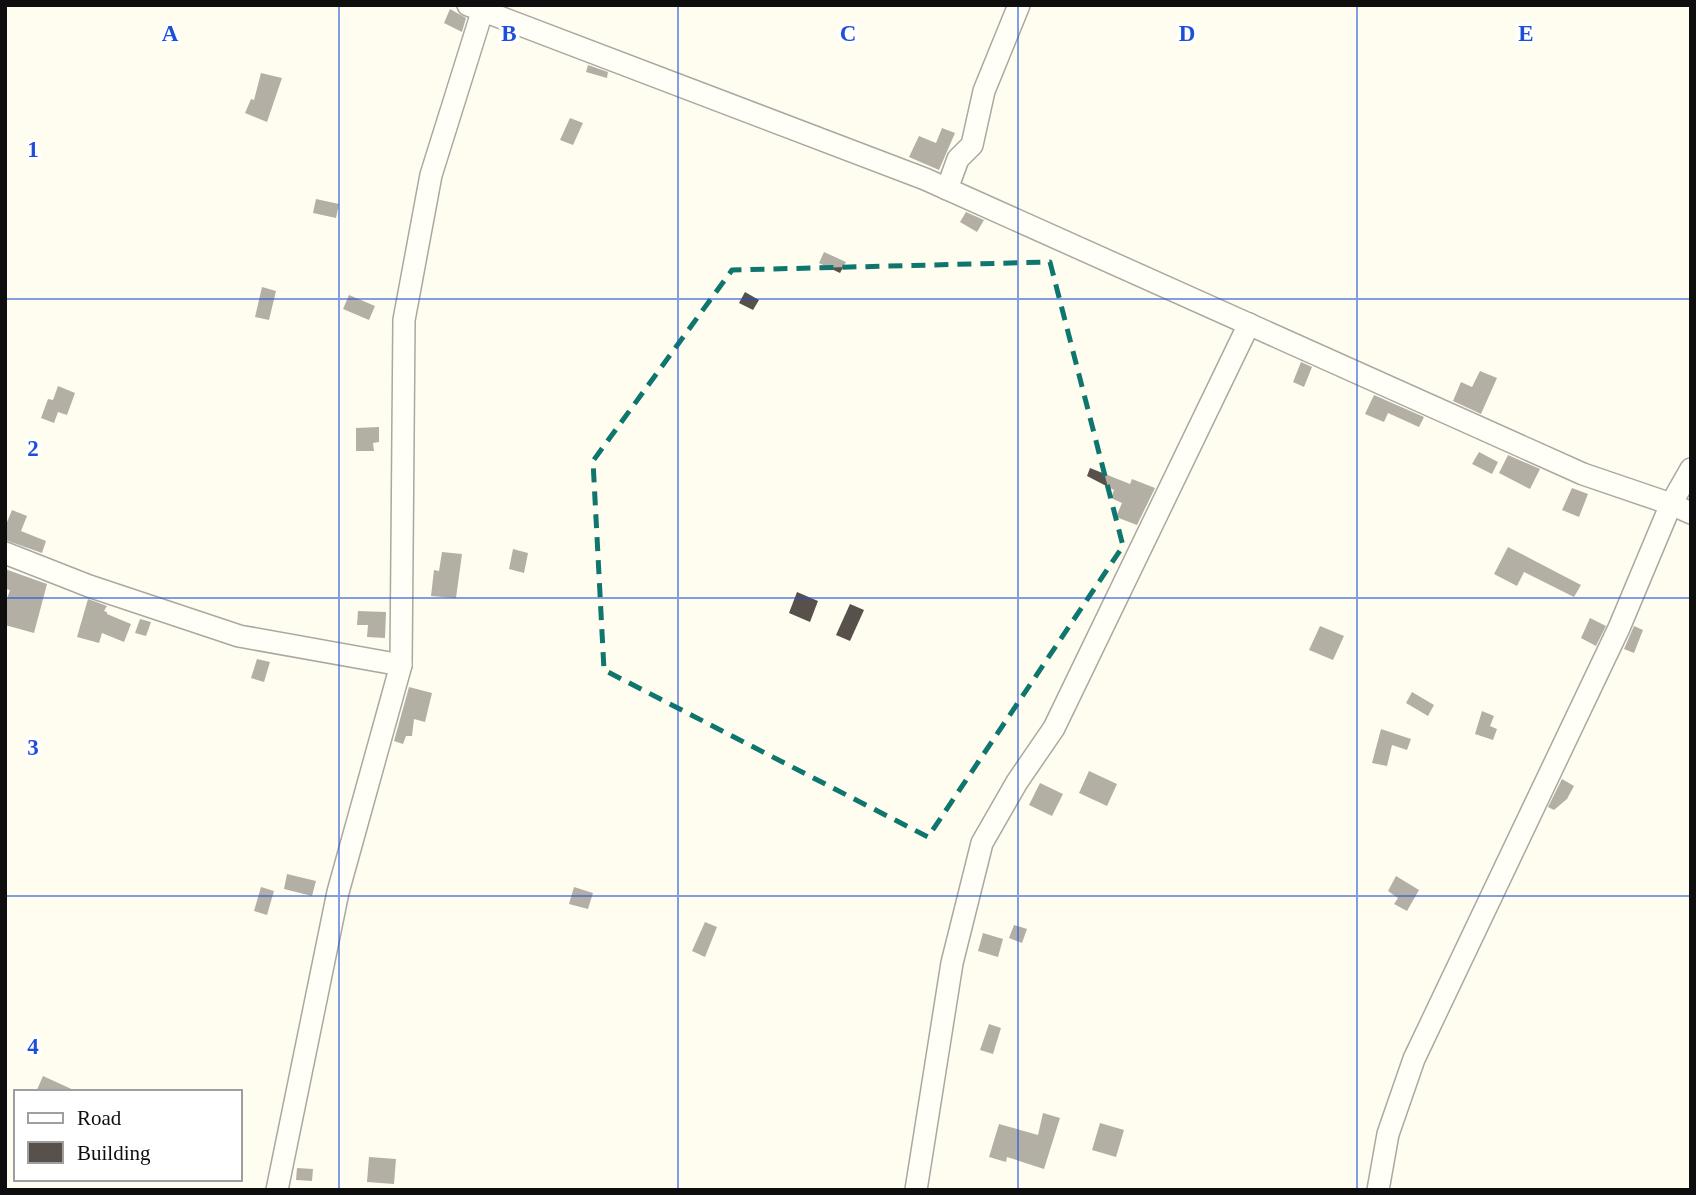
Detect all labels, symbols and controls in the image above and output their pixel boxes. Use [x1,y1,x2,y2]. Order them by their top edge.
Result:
text: A [162,21,179,46]
text: B [501,21,517,46]
text: C [840,21,856,46]
text: D [1179,21,1195,46]
text: E [1518,21,1534,46]
text: 1 [27,137,39,162]
text: 2 [27,436,39,461]
text: 3 [27,735,39,760]
text: 4 [27,1034,39,1059]
legend [14,1090,242,1181]
text: Road [77,1106,122,1130]
text: Building [77,1141,151,1165]

